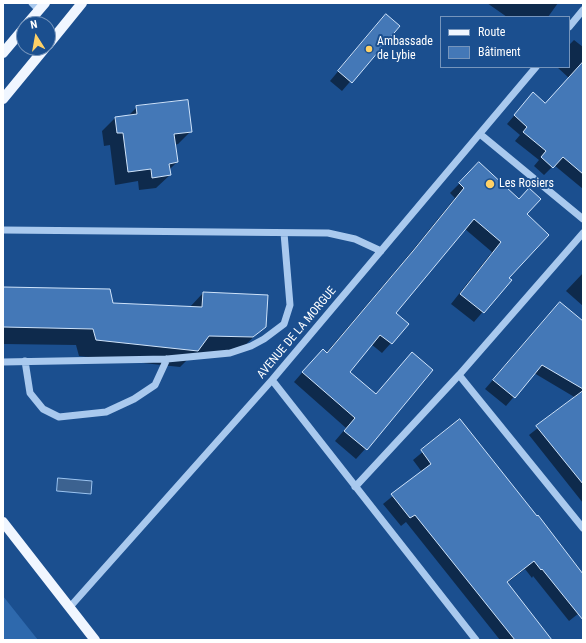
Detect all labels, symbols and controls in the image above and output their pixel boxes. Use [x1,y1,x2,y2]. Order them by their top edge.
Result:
north arrow [16,16,56,56]
legend [440,16,570,68]
text: N [29,18,38,32]
text: Route [478,25,505,39]
place label: Ambassade de Lybie [377,35,433,63]
marker: Ambassade de Lybie [364,44,374,54]
text: Bâtiment [478,45,521,59]
place label: Les Rosiers [499,177,554,191]
marker: Les Rosiers [484,178,496,190]
street label: AVENUE DE LA MORGUE [254,284,340,382]

